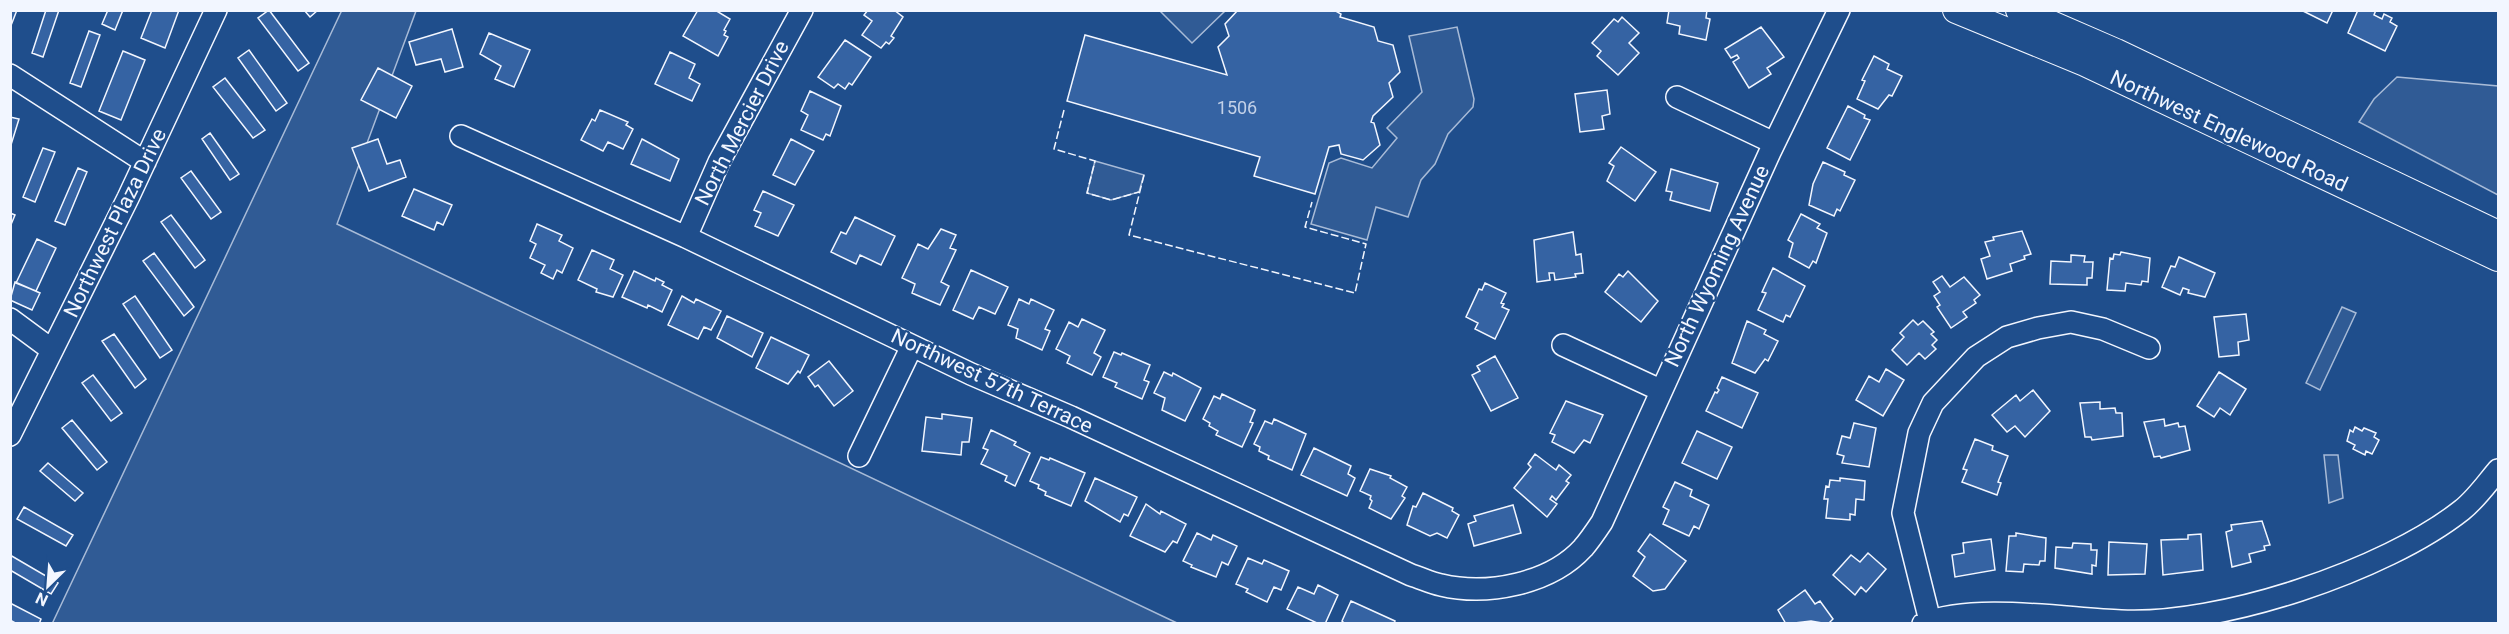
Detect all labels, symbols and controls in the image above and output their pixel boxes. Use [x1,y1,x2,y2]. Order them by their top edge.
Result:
street label: North Mercier Drive [690,37,794,209]
street label: Northwest Englewood Road [2106,65,2352,197]
house number: 1506 [1217,97,1257,118]
street label: Northwest Plaza Drive [59,125,171,321]
street label: North Wyoming Avenue [1660,161,1774,371]
street label: Northwest 57th Terrace [887,324,1097,438]
north arrow [18,556,78,616]
text: N [33,588,51,610]

